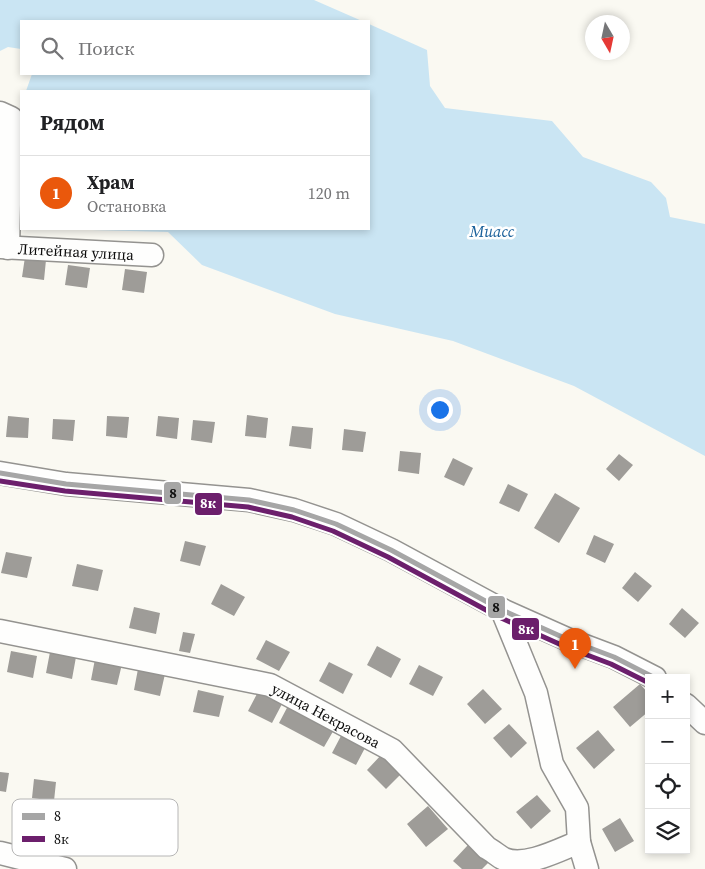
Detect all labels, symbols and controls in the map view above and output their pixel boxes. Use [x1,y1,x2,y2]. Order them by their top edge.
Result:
north arrow [585,15,630,60]
search box [20,20,370,75]
icon: search [38,34,66,62]
text: Поиск [78,35,135,61]
text: Рядом [40,108,105,137]
text: Храм [87,169,134,195]
text: 1 [52,182,60,204]
text: 120 m [308,182,350,204]
text: Остановка [87,195,166,217]
water label: Миасс [469,220,515,242]
street label: Литейная улица [17,237,135,265]
your location [427,397,453,423]
line badge: 8 [163,481,182,505]
text: 8 [169,483,177,503]
line badge: 8к [194,492,223,516]
text: 8к [200,493,217,513]
line badge: 8 [487,595,506,619]
text: 8 [492,597,500,617]
line badge: 8к [511,617,540,641]
text: 8к [518,619,535,639]
pin: 1 [559,628,591,669]
map controls [645,674,690,854]
button: + [645,674,690,719]
street label: улица Некрасова [268,677,385,753]
button: − [645,719,690,764]
button: locate [645,764,690,809]
legend [12,799,178,856]
text: 8 [54,806,61,826]
button: layers [645,809,690,854]
text: 8к [54,829,69,849]

